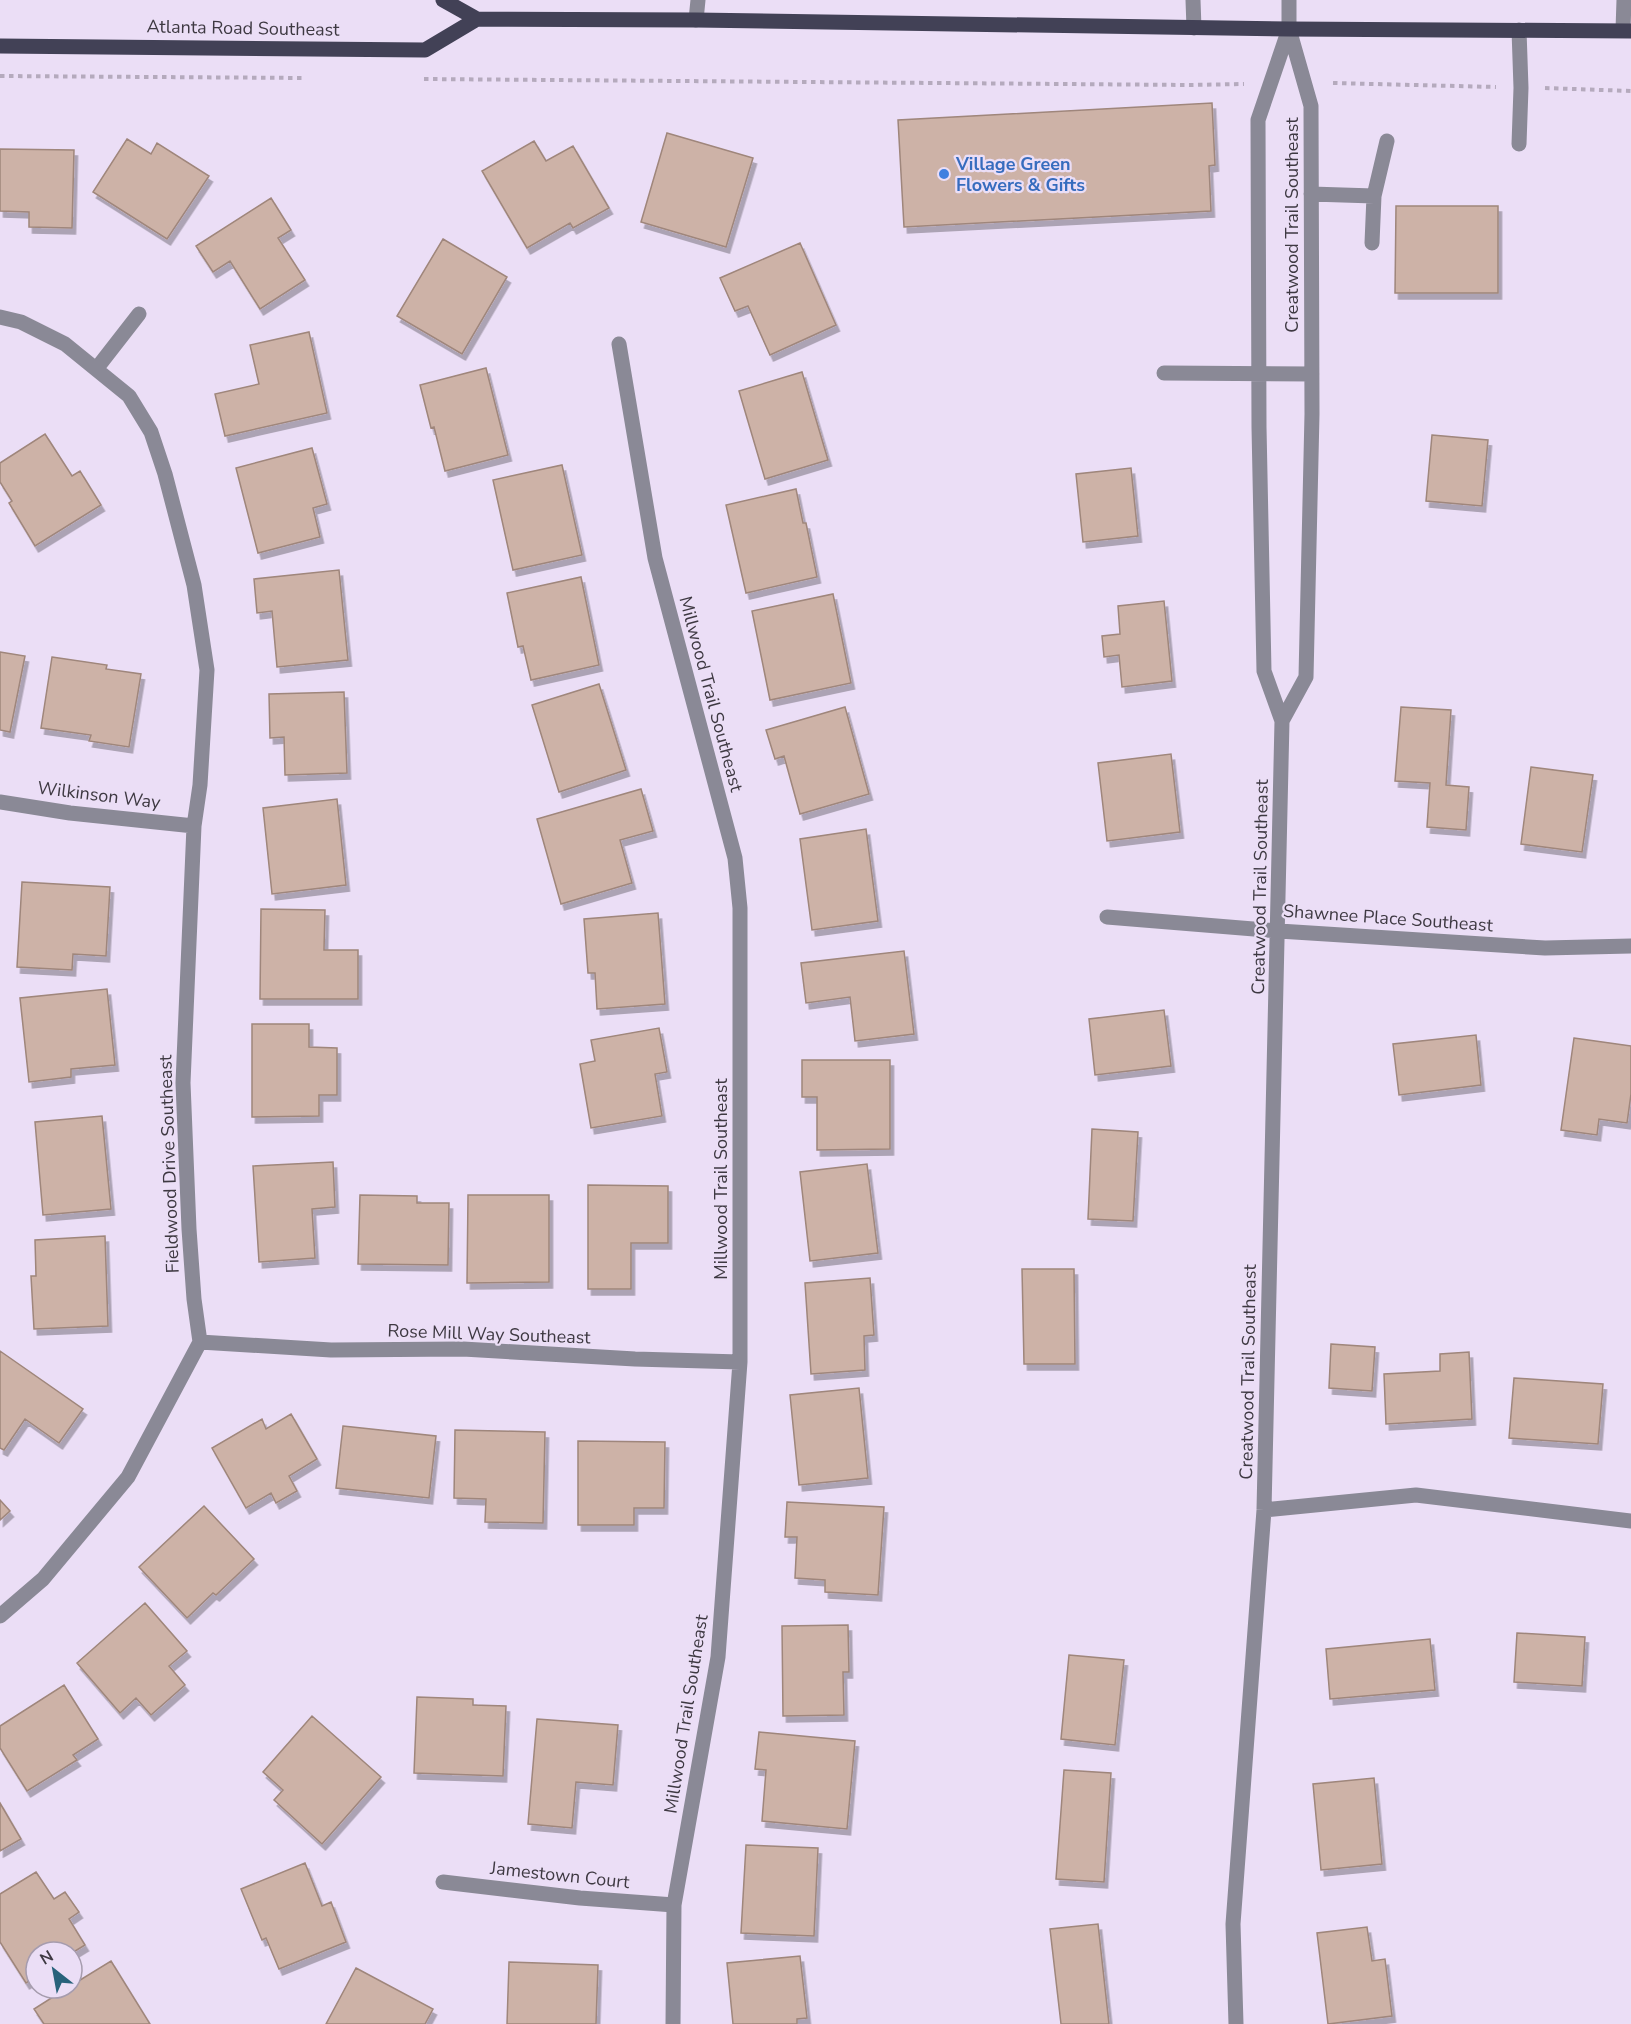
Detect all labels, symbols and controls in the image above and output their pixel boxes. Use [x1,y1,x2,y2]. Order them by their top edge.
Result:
street label: Atlanta Road Southeast [146,14,340,42]
street label: Creatwood Trail Southeast [1280,117,1304,333]
place label: Village Green Flowers & Gifts [955,152,1085,197]
marker: Village Green Flowers & Gifts [937,167,951,181]
street label: Millwood Trail Southeast [673,594,749,795]
street label: Wilkinson Way [36,776,163,815]
street label: Creatwood Trail Southeast [1246,778,1274,995]
street label: Shawnee Place Southeast [1282,899,1494,937]
street label: Fieldwood Drive Southeast [153,1054,185,1274]
street label: Millwood Trail Southeast [709,1078,733,1280]
street label: Creatwood Trail Southeast [1234,1263,1262,1480]
street label: Rose Mill Way Southeast [387,1318,592,1350]
street label: Millwood Trail Southeast [658,1612,714,1815]
street label: Jamestown Court [488,1856,631,1894]
north arrow [24,1940,84,2000]
text: N [36,1945,58,1971]

